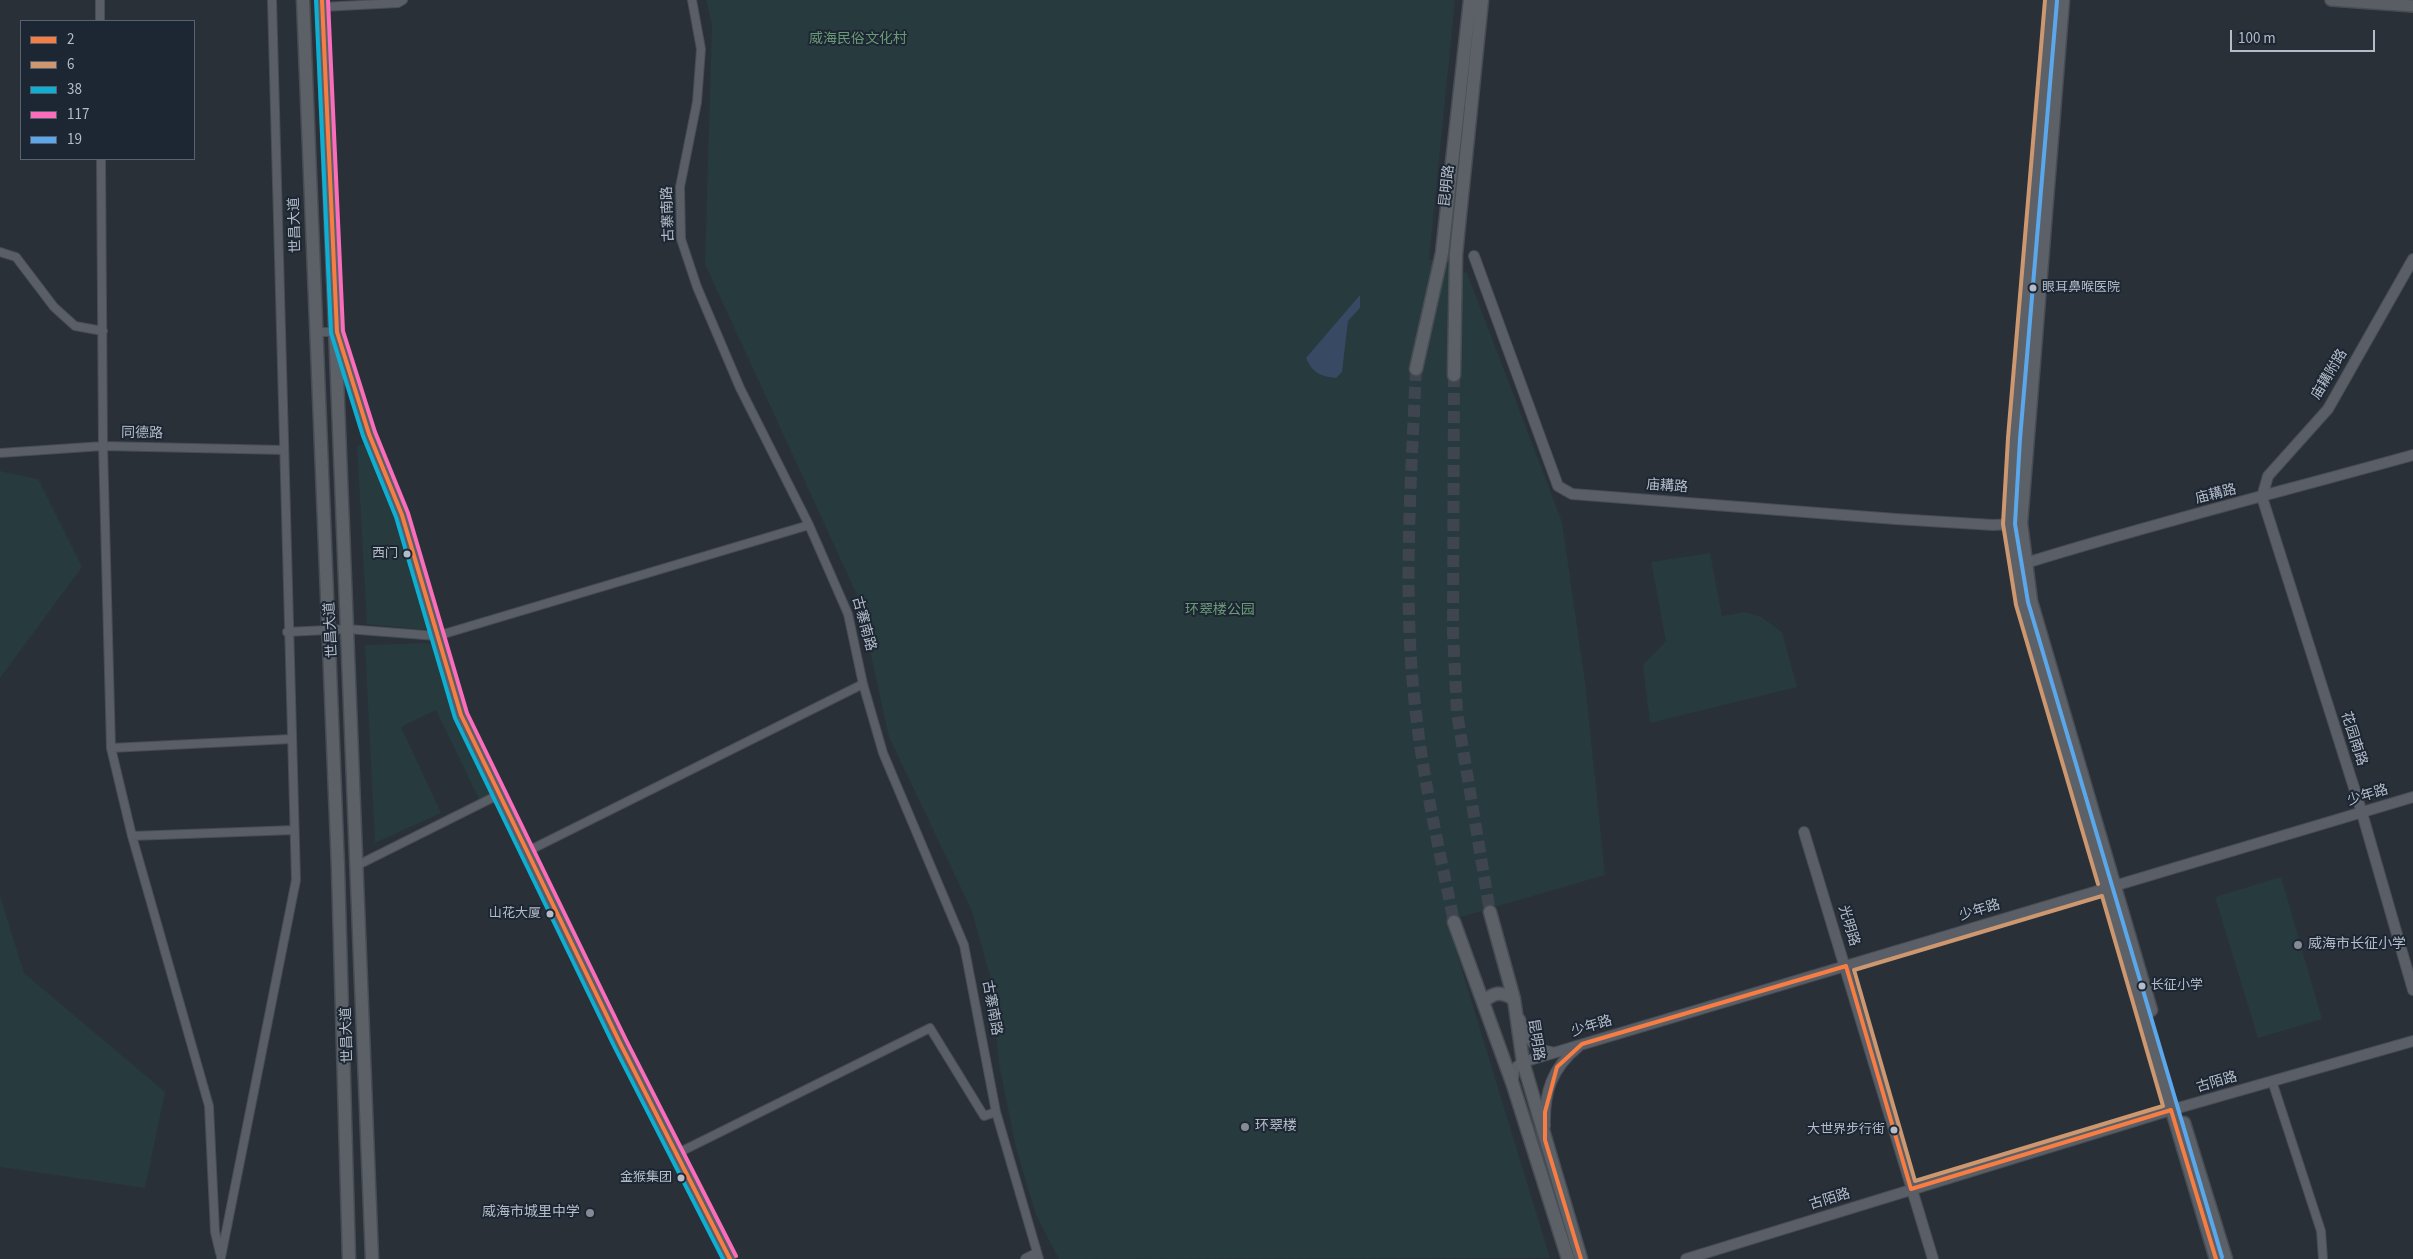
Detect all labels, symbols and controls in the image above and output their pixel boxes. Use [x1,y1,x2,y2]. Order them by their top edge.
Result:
legend [20,20,195,160]
scale bar [2233,20,2378,52]
text: 100 m [2238,28,2276,49]
text: 2 [67,29,74,50]
park label: 威海民俗文化村 [809,32,907,48]
text: 6 [67,54,74,75]
text: 38 [67,79,82,100]
text: 117 [67,104,89,125]
text: 19 [67,129,82,150]
street label: 昆明路 [1437,164,1459,208]
street label: 古寨南路 [660,186,678,242]
street label: 世昌大道 [287,197,305,253]
place label: 眼耳鼻喉医院 [2042,280,2120,296]
marker: 眼耳鼻喉医院 [2028,283,2038,293]
street label: 庙耩附路 [2308,347,2352,403]
street label: 同德路 [121,425,163,443]
street label: 庙耩路 [1645,477,1689,497]
street label: 庙耩路 [2194,482,2238,508]
place label: 西门 [372,546,398,562]
marker: 西门 [402,549,412,559]
street label: 古寨南路 [848,595,878,653]
street label: 世昌大道 [322,602,342,658]
park label: 环翠楼公园 [1185,603,1255,619]
street label: 花园南路 [2336,710,2370,768]
street label: 少年路 [2345,782,2391,810]
street label: 少年路 [1957,897,2003,925]
street label: 光明路 [1834,903,1862,949]
place label: 山花大厦 [489,906,541,922]
marker: 山花大厦 [545,909,555,919]
place label: 威海市长征小学 [2308,937,2406,953]
marker: 威海市长征小学 [2292,939,2304,951]
place label: 长征小学 [2151,978,2203,994]
street label: 古寨南路 [978,979,1004,1037]
marker: 长征小学 [2137,981,2147,991]
street label: 世昌大道 [339,1007,357,1063]
street label: 少年路 [1569,1013,1615,1041]
street label: 昆明路 [1523,1018,1547,1062]
street label: 古陌路 [2194,1069,2240,1097]
place label: 环翠楼 [1255,1119,1297,1135]
marker: 环翠楼 [1239,1121,1251,1133]
place label: 大世界步行街 [1807,1122,1885,1138]
marker: 大世界步行街 [1889,1125,1899,1135]
place label: 金猴集团 [620,1170,672,1186]
marker: 金猴集团 [676,1173,686,1183]
street label: 古陌路 [1807,1186,1853,1214]
place label: 威海市城里中学 [482,1205,580,1221]
marker: 威海市城里中学 [584,1207,596,1219]

